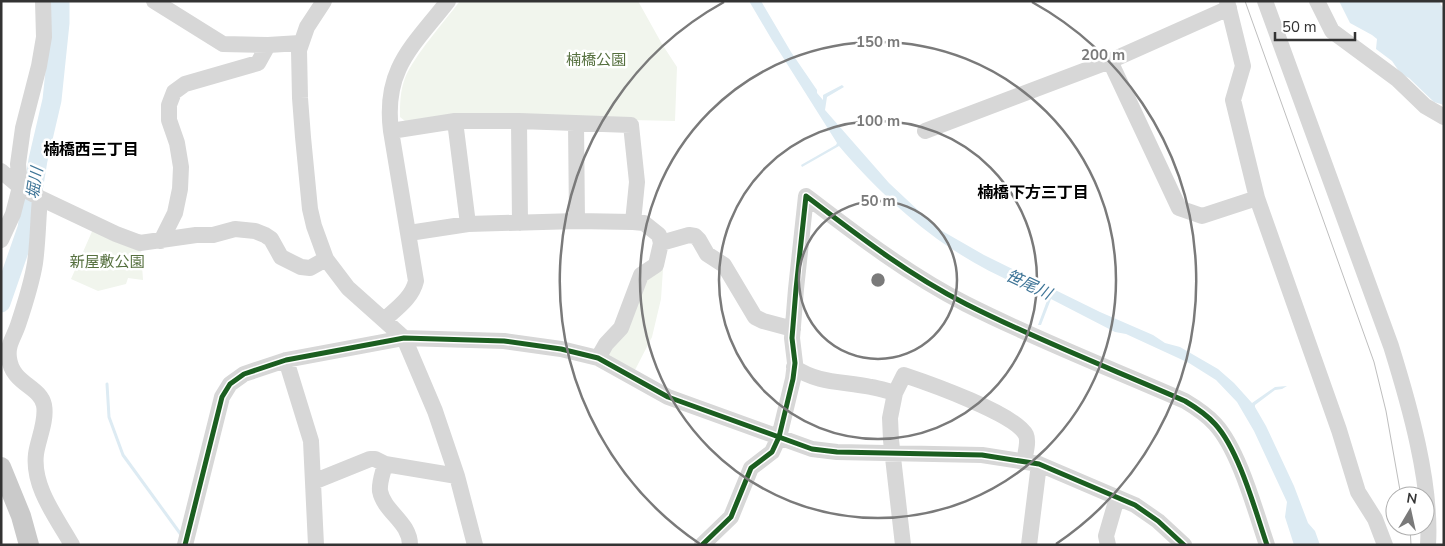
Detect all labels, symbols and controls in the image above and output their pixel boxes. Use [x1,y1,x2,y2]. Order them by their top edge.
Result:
scale bar [1275,10,1355,42]
text: 50 m [1282,17,1317,37]
text: 150 m [856,32,900,52]
text: 200 m [1081,45,1125,65]
park label: 楠橋公園 [566,50,626,70]
text: 100 m [856,111,900,131]
district label: 楠橋西三丁目 [43,139,139,161]
water label: 堀川 [22,164,49,201]
district label: 楠橋下方三丁目 [977,182,1089,204]
text: 50 m [860,191,896,211]
park label: 新屋敷公園 [69,252,145,272]
water label: 笹尾川 [1002,265,1057,306]
centre of rings [869,271,887,289]
north arrow [1385,486,1435,536]
text: N [1405,488,1419,509]

